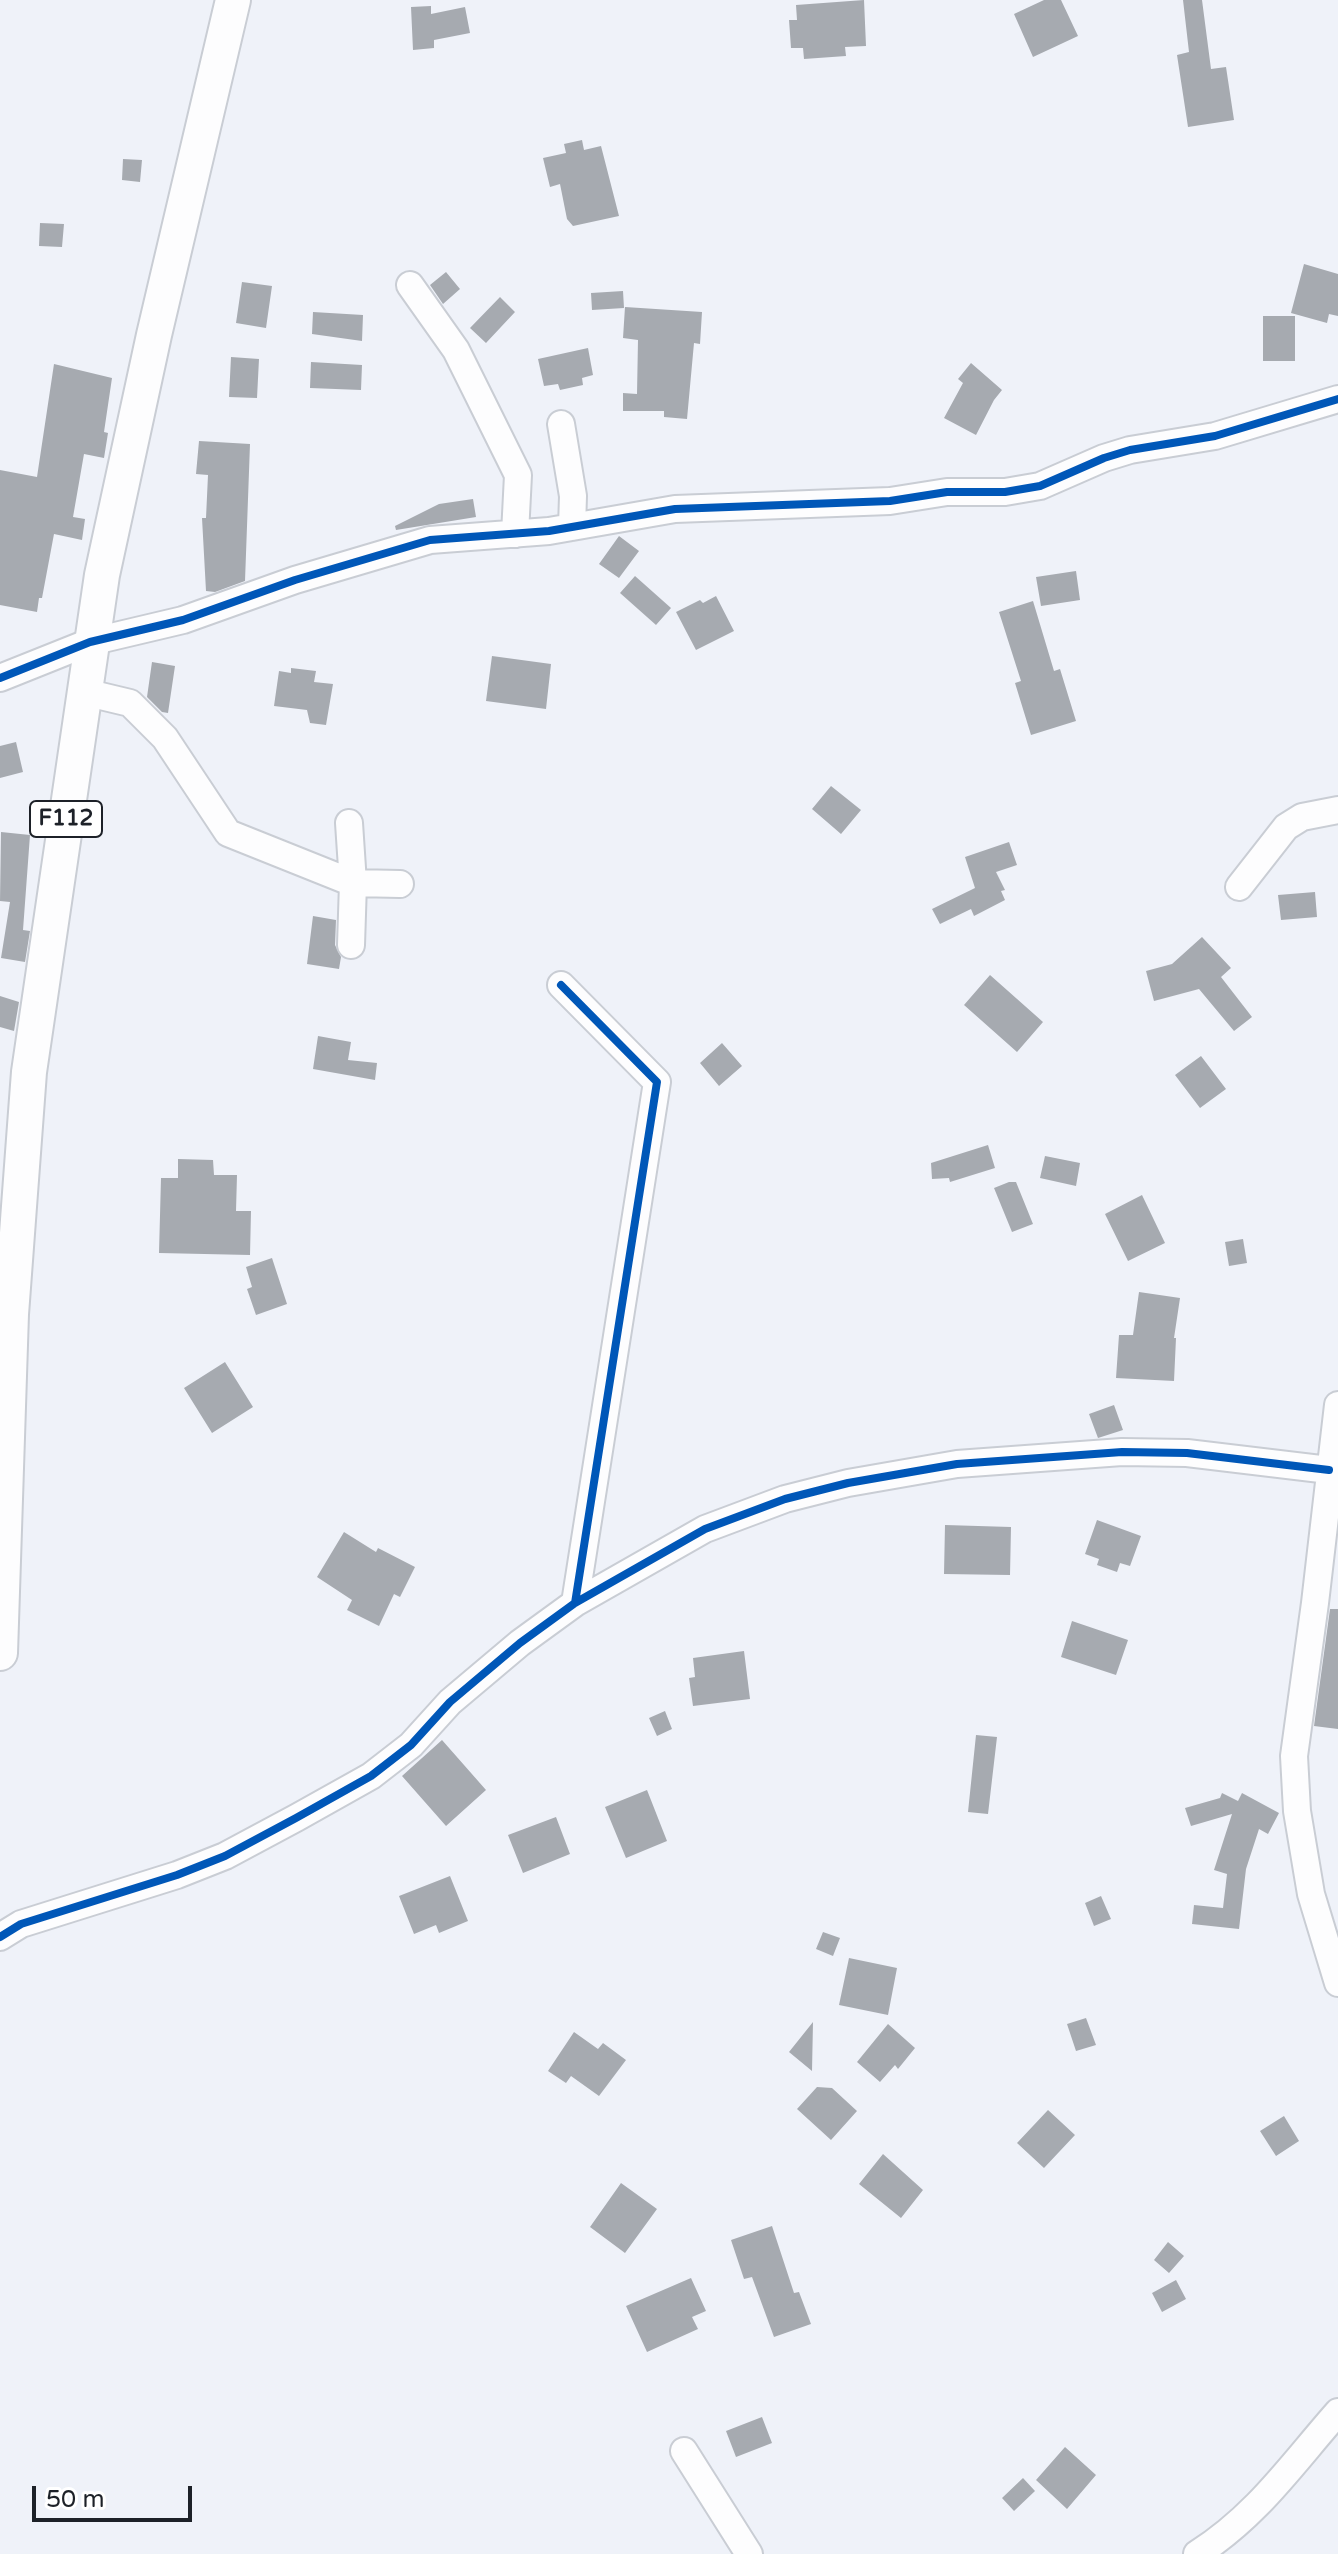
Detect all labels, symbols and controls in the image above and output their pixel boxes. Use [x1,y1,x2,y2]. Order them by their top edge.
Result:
road number: F112 [30,801,102,837]
scale bar [36,2470,196,2520]
text: 50 m [46,2485,104,2514]

